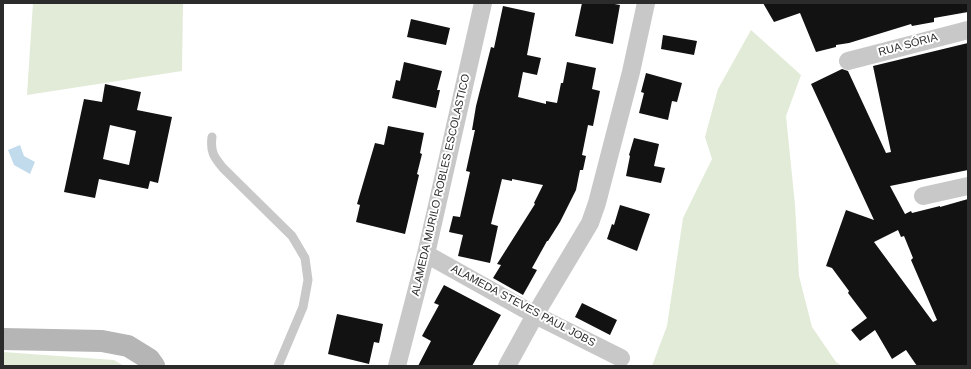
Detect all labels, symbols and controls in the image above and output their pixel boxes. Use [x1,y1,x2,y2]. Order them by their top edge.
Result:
street label: RUA SÓRIA [877,31,939,59]
street label: ALAMEDA MURILO ROBLES ESCOLASTICO [409,73,473,297]
street label: ALAMEDA STEVES PAUL JOBS [448,262,598,350]

